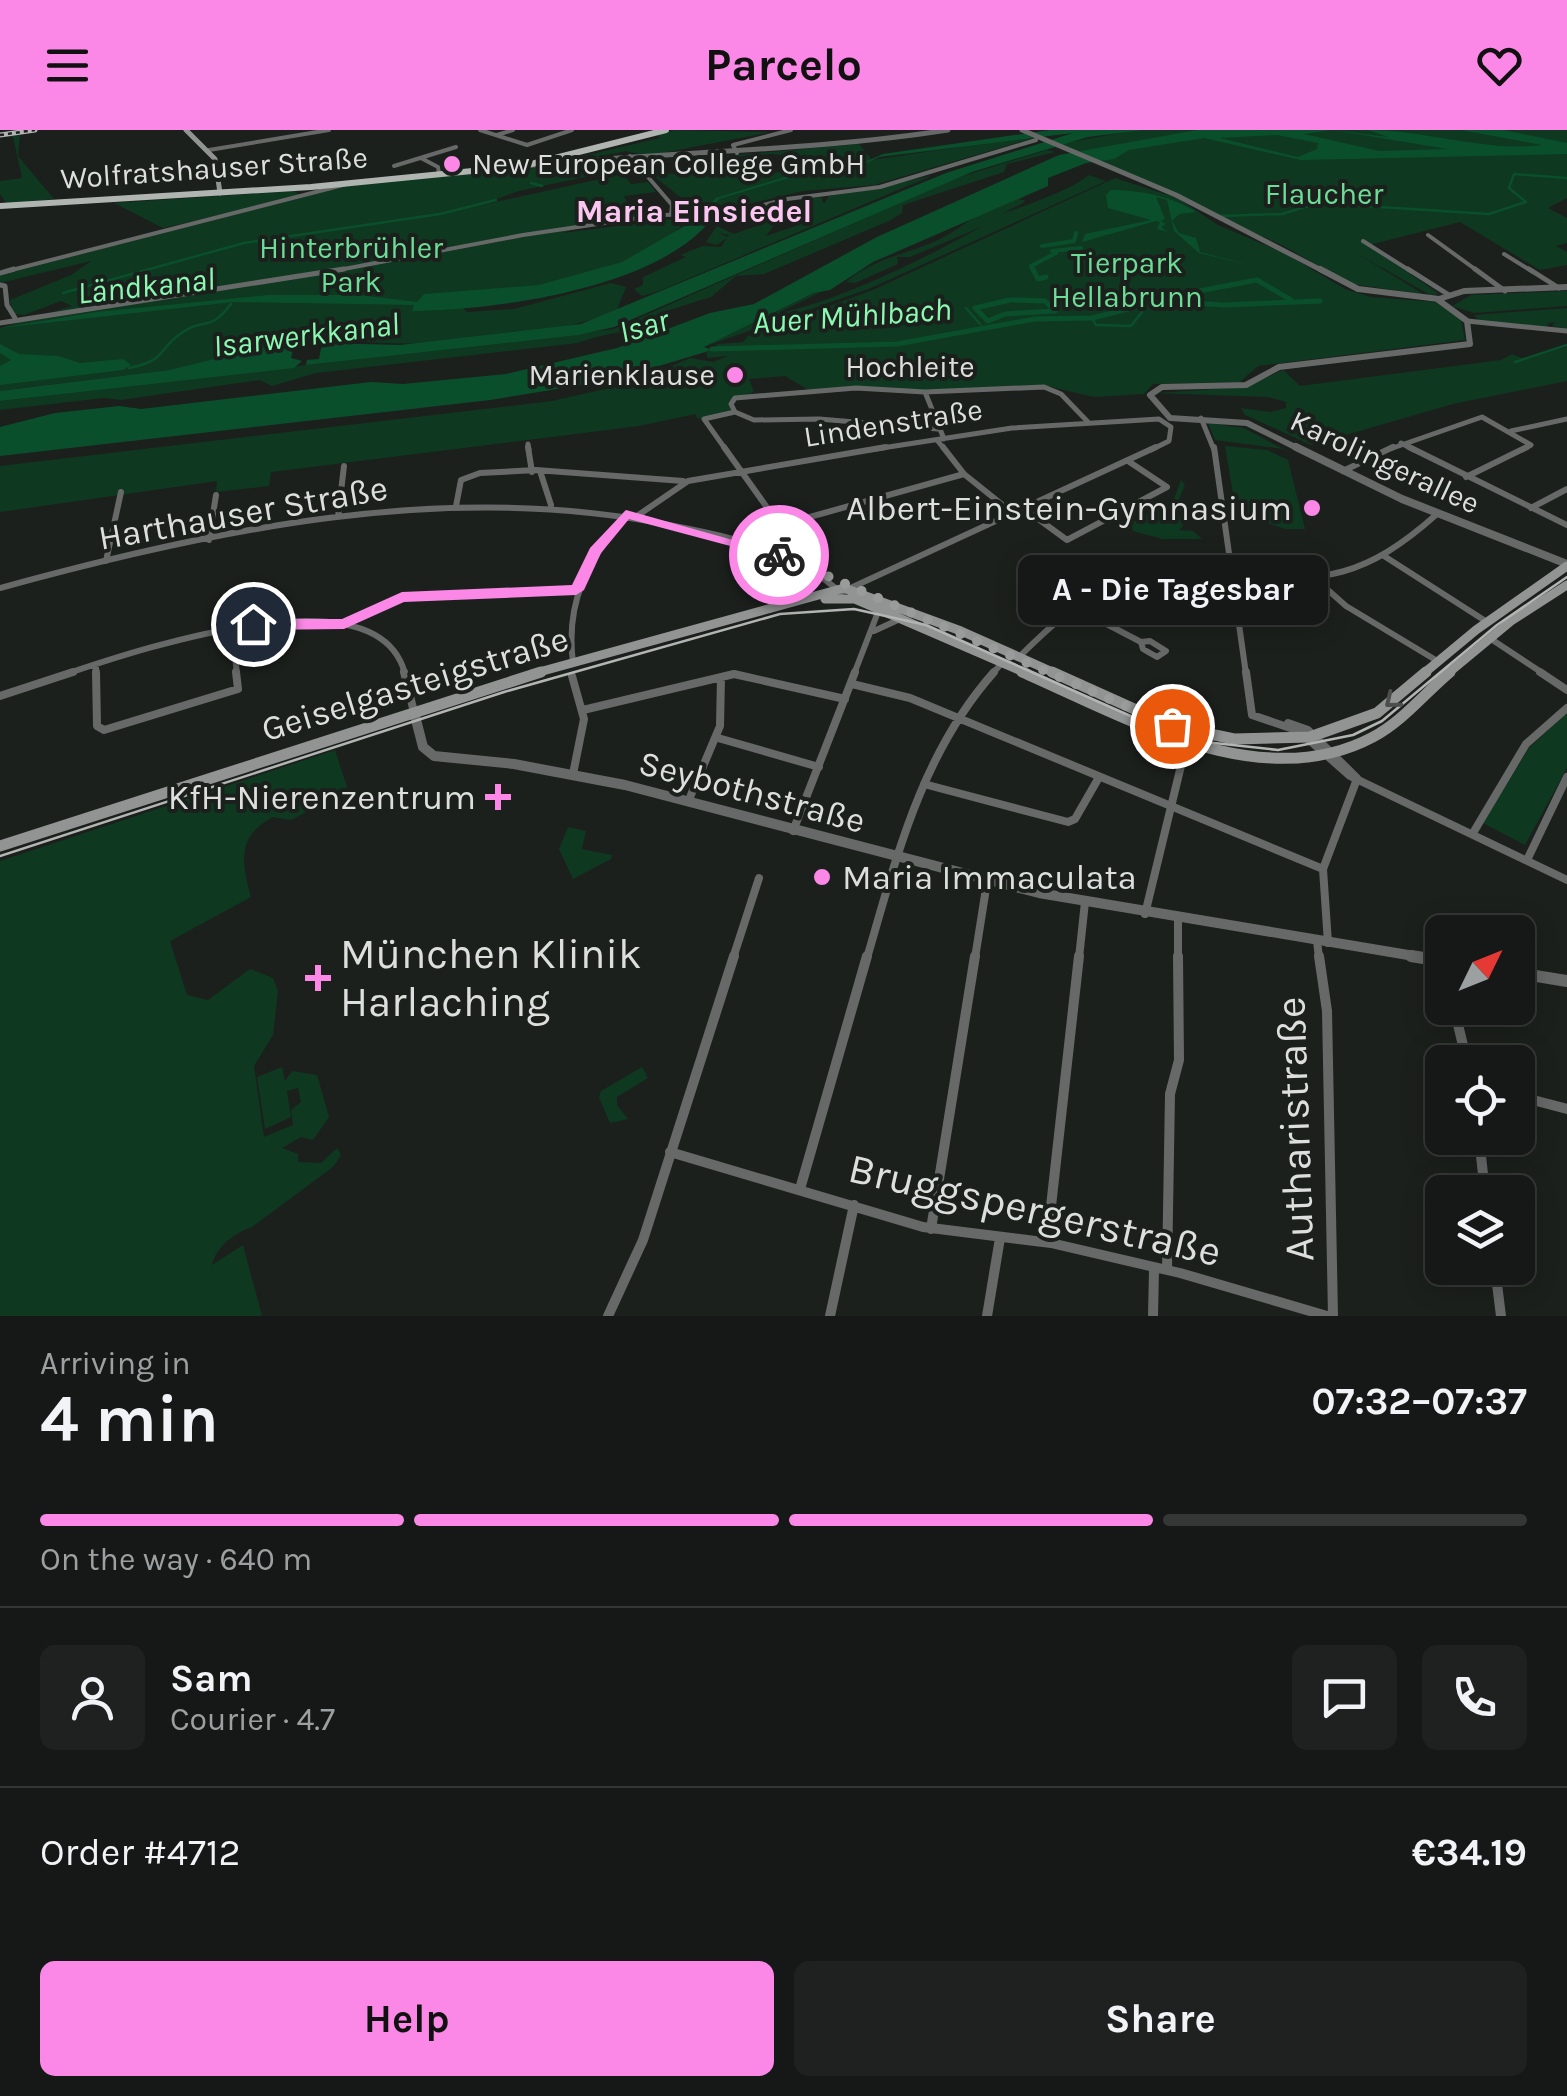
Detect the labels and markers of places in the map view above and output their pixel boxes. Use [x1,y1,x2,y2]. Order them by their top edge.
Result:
place label: New European College GmbH [472,146,865,182]
marker: New European College GmbH [441,153,463,175]
place label: Marienklause [529,357,715,393]
marker: Marienklause [724,364,746,386]
place label: Albert-Einstein-Gymnasium [846,488,1292,529]
marker: Albert-Einstein-Gymnasium [1301,497,1323,519]
callout: A - Die Tagesbar [1017,556,1327,626]
pin [211,582,296,667]
pin [1130,684,1215,769]
place label: KfH-Nierenzentrum [168,777,476,818]
marker: KfH-Nierenzentrum [485,784,511,810]
place label: Maria Immaculata [842,857,1137,898]
marker: Maria Immaculata [811,866,833,888]
place label: München Klinik Harlaching [340,929,642,1027]
marker: München Klinik Harlaching [305,965,331,991]

